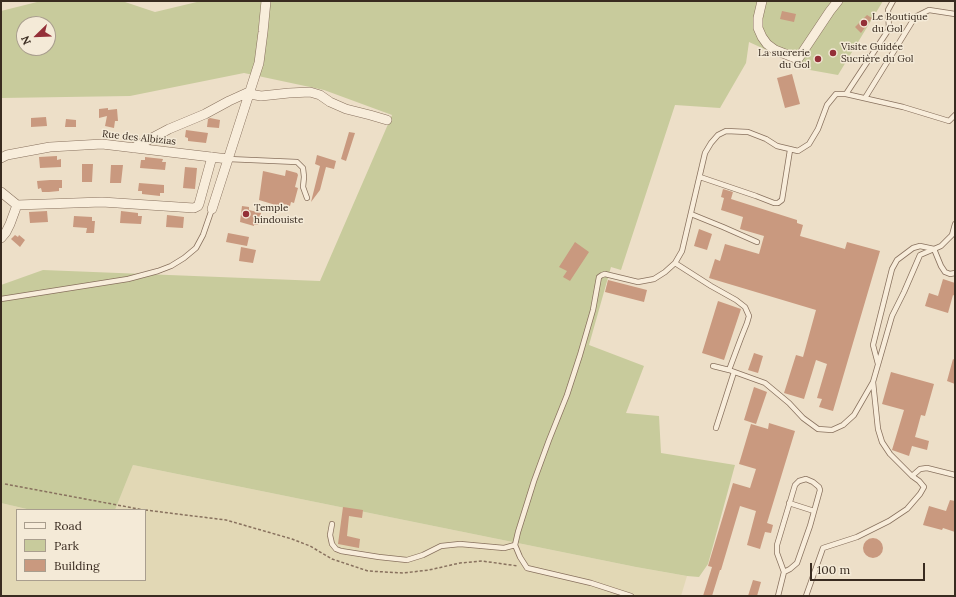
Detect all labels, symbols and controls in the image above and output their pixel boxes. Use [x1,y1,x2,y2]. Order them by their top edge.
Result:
place label: Le Boutique du Gol [872,11,928,34]
north arrow [16,16,56,56]
marker: Le Boutique du Gol [859,18,869,28]
text: N [18,34,34,47]
place label: Visite Guidée Sucrière du Gol [841,41,914,64]
place label: La sucrerie du Gol [758,47,810,70]
marker: Visite Guidée Sucrière du Gol [828,48,838,58]
marker: La sucrerie du Gol [813,54,823,64]
street label: Rue des Albizias [101,128,177,148]
place label: Temple hindouiste [254,202,303,226]
marker: Temple hindouiste [241,209,251,219]
legend [16,509,146,581]
text: Road [54,518,82,533]
text: Park [54,538,79,553]
scale bar [812,555,927,581]
text: Building [54,558,100,573]
text: 100 m [817,562,850,577]

